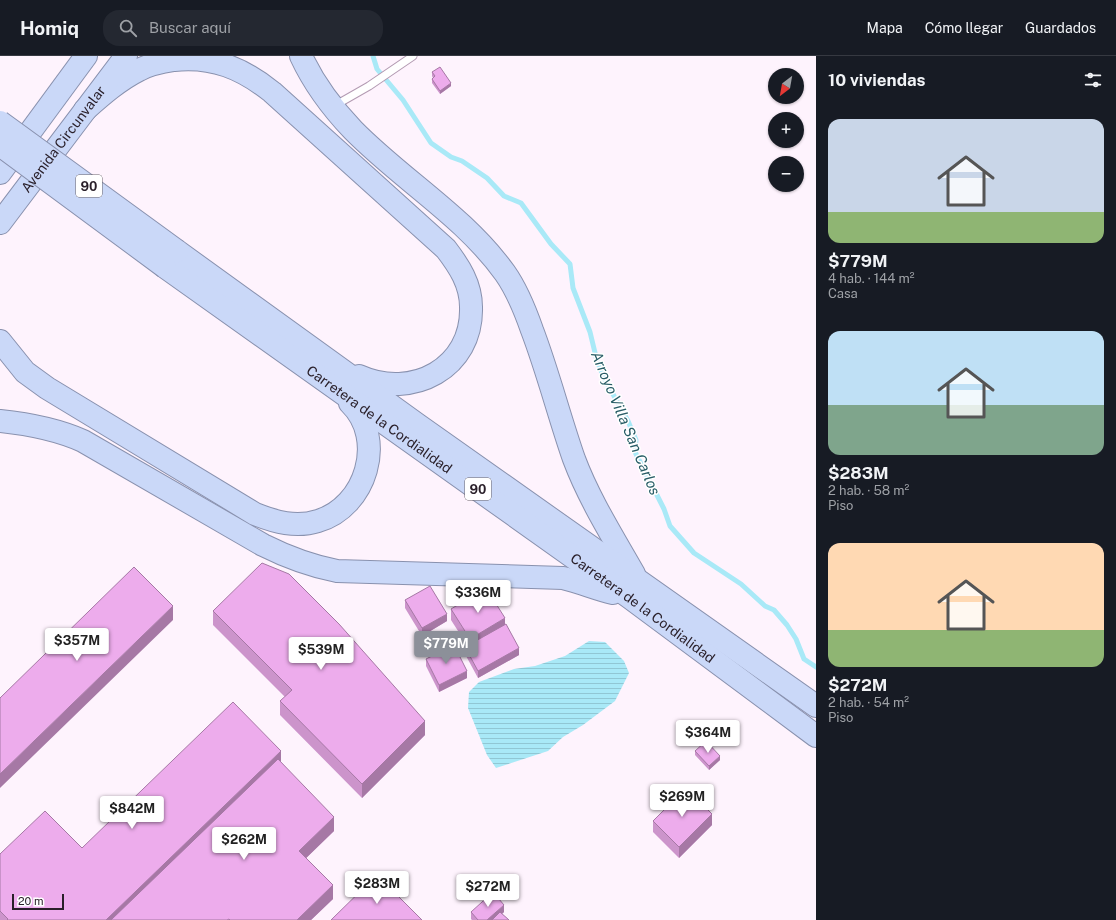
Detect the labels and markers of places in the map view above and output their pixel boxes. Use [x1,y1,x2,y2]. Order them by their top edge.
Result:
pin: $336M [450,580,506,614]
pin: $357M [49,628,105,662]
pin: $779M [418,631,474,665]
pin: $539M [293,637,349,671]
pin: $364M [680,720,736,754]
pin: $269M [654,784,710,818]
pin: $842M [104,796,160,830]
pin: $262M [216,827,272,861]
pin: $283M [349,871,405,905]
pin: $272M [460,874,516,908]

